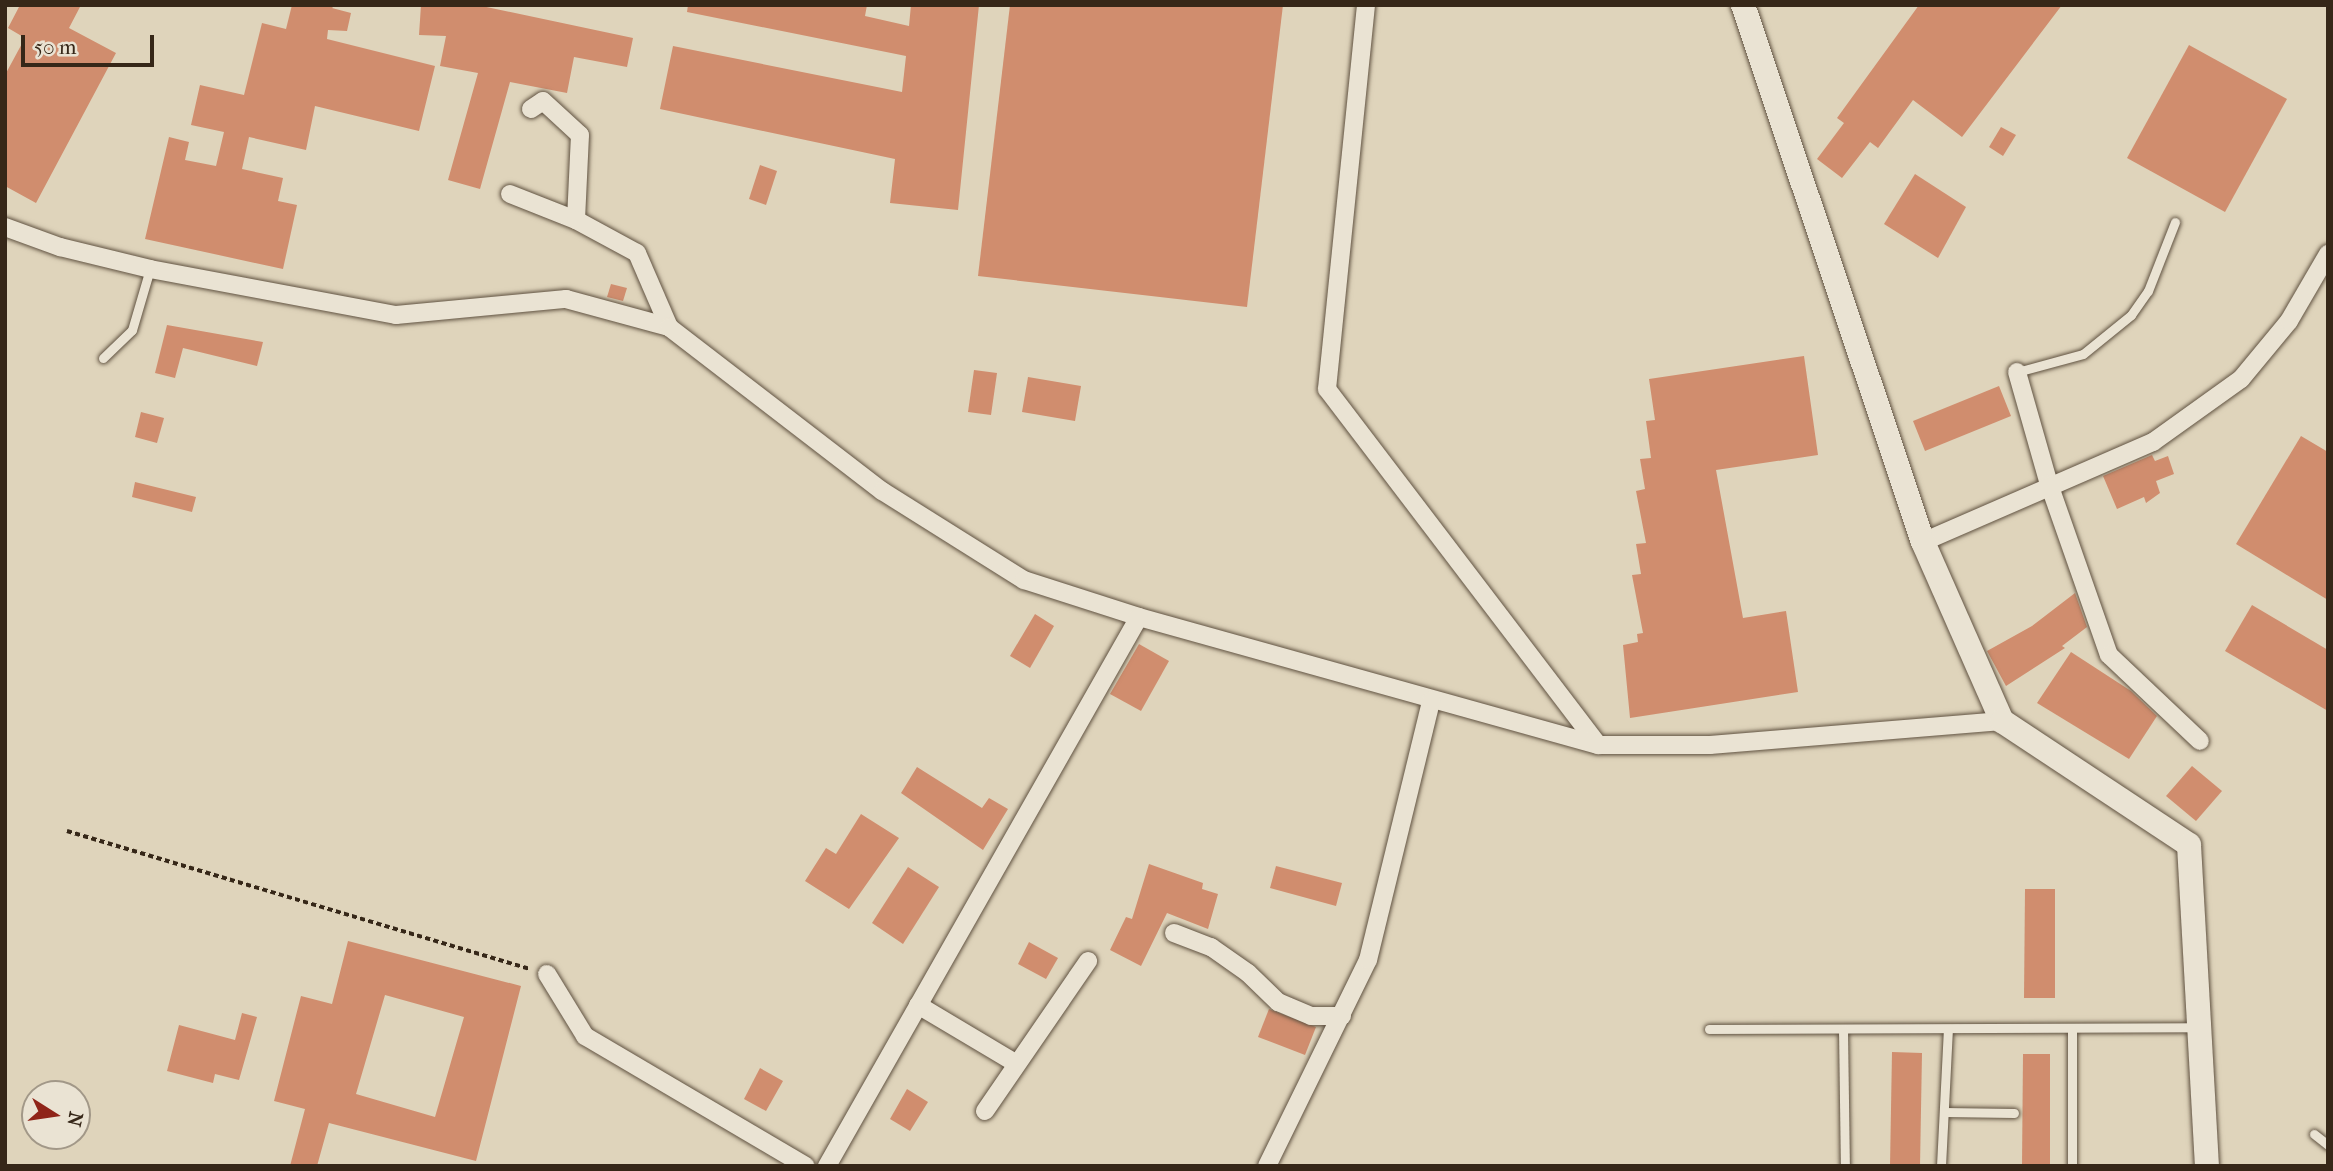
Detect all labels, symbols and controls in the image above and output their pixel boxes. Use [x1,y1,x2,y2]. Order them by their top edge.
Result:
scale bar [24,21,158,65]
text: 50 m [34,35,77,59]
north arrow [21,1080,91,1150]
text: N [62,1110,87,1128]

